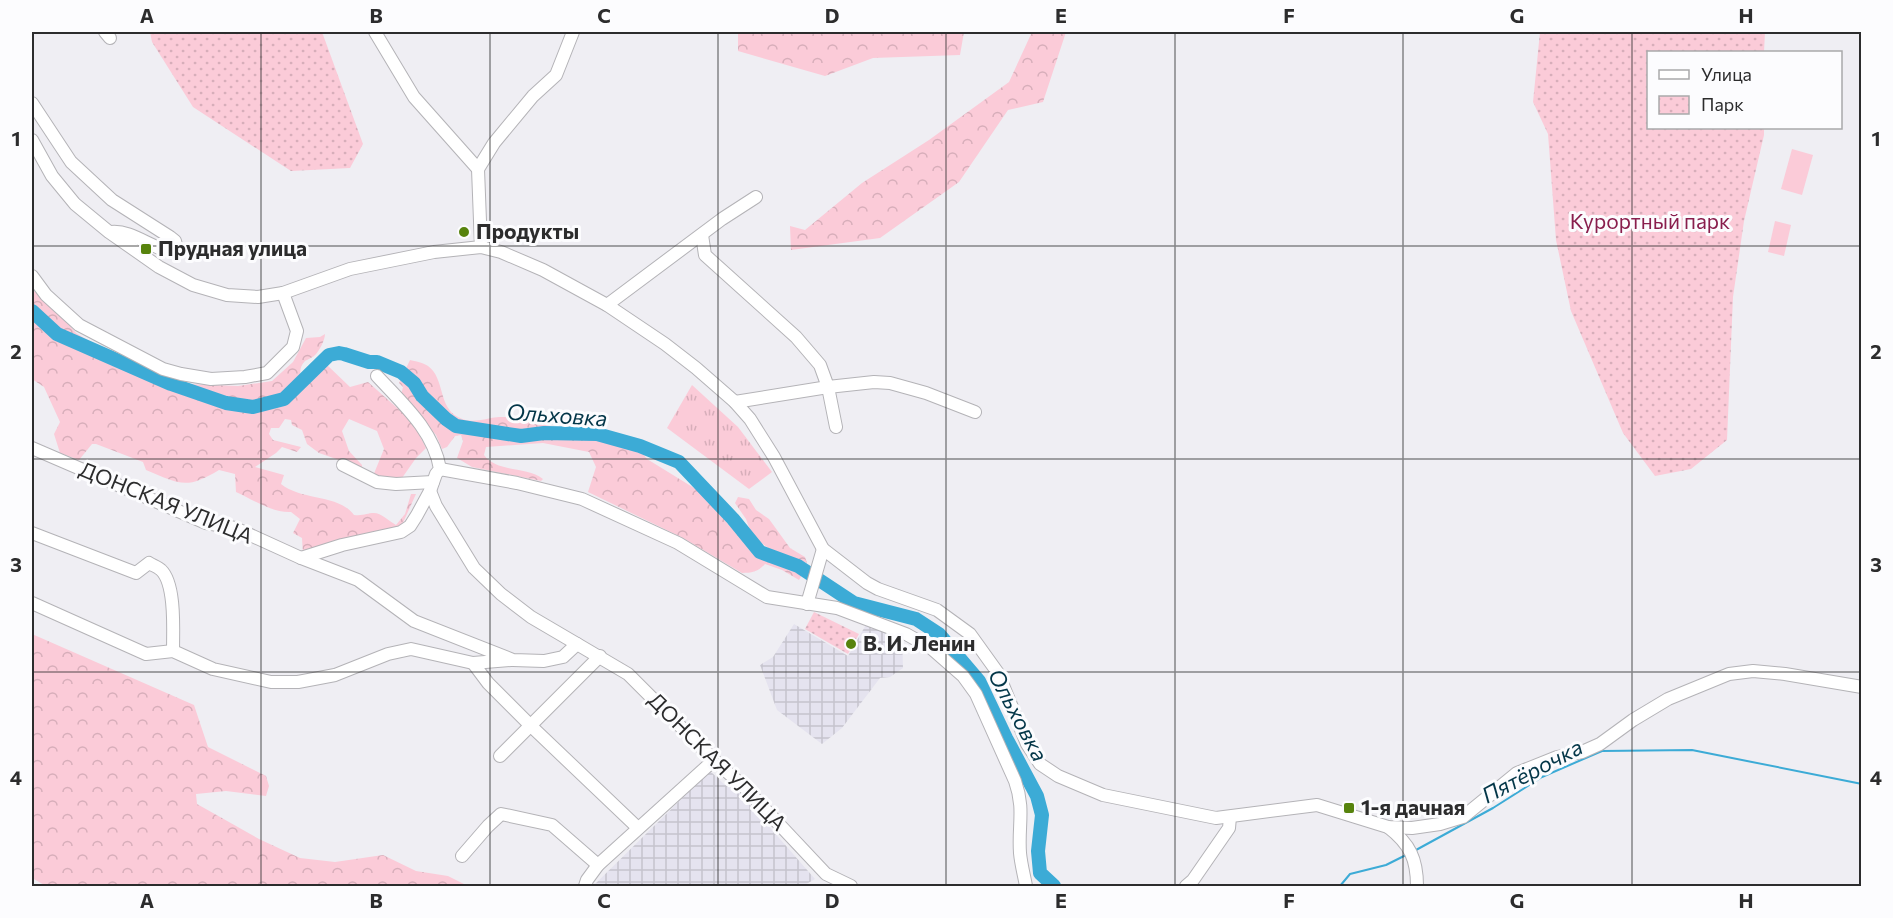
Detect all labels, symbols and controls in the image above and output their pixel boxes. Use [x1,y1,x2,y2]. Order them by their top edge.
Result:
text: A [140,3,154,27]
text: B [369,3,383,27]
text: C [597,3,611,27]
text: D [825,3,839,27]
text: E [1055,3,1067,27]
text: F [1283,3,1295,27]
text: G [1510,3,1524,27]
text: H [1739,3,1754,27]
legend [1647,51,1842,129]
text: Улица [1701,63,1752,85]
text: Парк [1701,93,1744,115]
text: 1 [11,126,21,150]
text: 1 [1871,126,1881,150]
park label: Курортный парк [1570,208,1730,233]
place label: Продукты [476,218,579,243]
marker: Продукты [457,225,471,239]
place label: Прудная улица [158,235,307,260]
marker: Прудная улица [139,242,153,256]
text: 2 [10,339,22,363]
text: 2 [1870,339,1882,363]
water label: Ольховка [506,398,608,431]
street label: ДОНСКАЯ УЛИЦА [76,455,257,548]
text: 3 [10,552,22,576]
text: 3 [1870,552,1882,576]
place label: В. И. Ленин [863,630,975,655]
marker: В. И. Ленин [844,637,858,651]
water label: Ольховка [983,664,1054,766]
street label: ДОНСКАЯ УЛИЦА [644,687,792,835]
water label: Пятёрочка [1477,733,1587,808]
text: 4 [10,765,22,789]
text: 4 [1870,765,1882,789]
place label: 1-я дачная [1361,794,1465,819]
marker: 1-я дачная [1342,801,1356,815]
text: A [140,888,154,912]
text: B [369,888,383,912]
text: C [597,888,611,912]
text: D [825,888,839,912]
text: E [1055,888,1067,912]
text: F [1283,888,1295,912]
text: G [1510,888,1524,912]
text: H [1739,888,1754,912]

